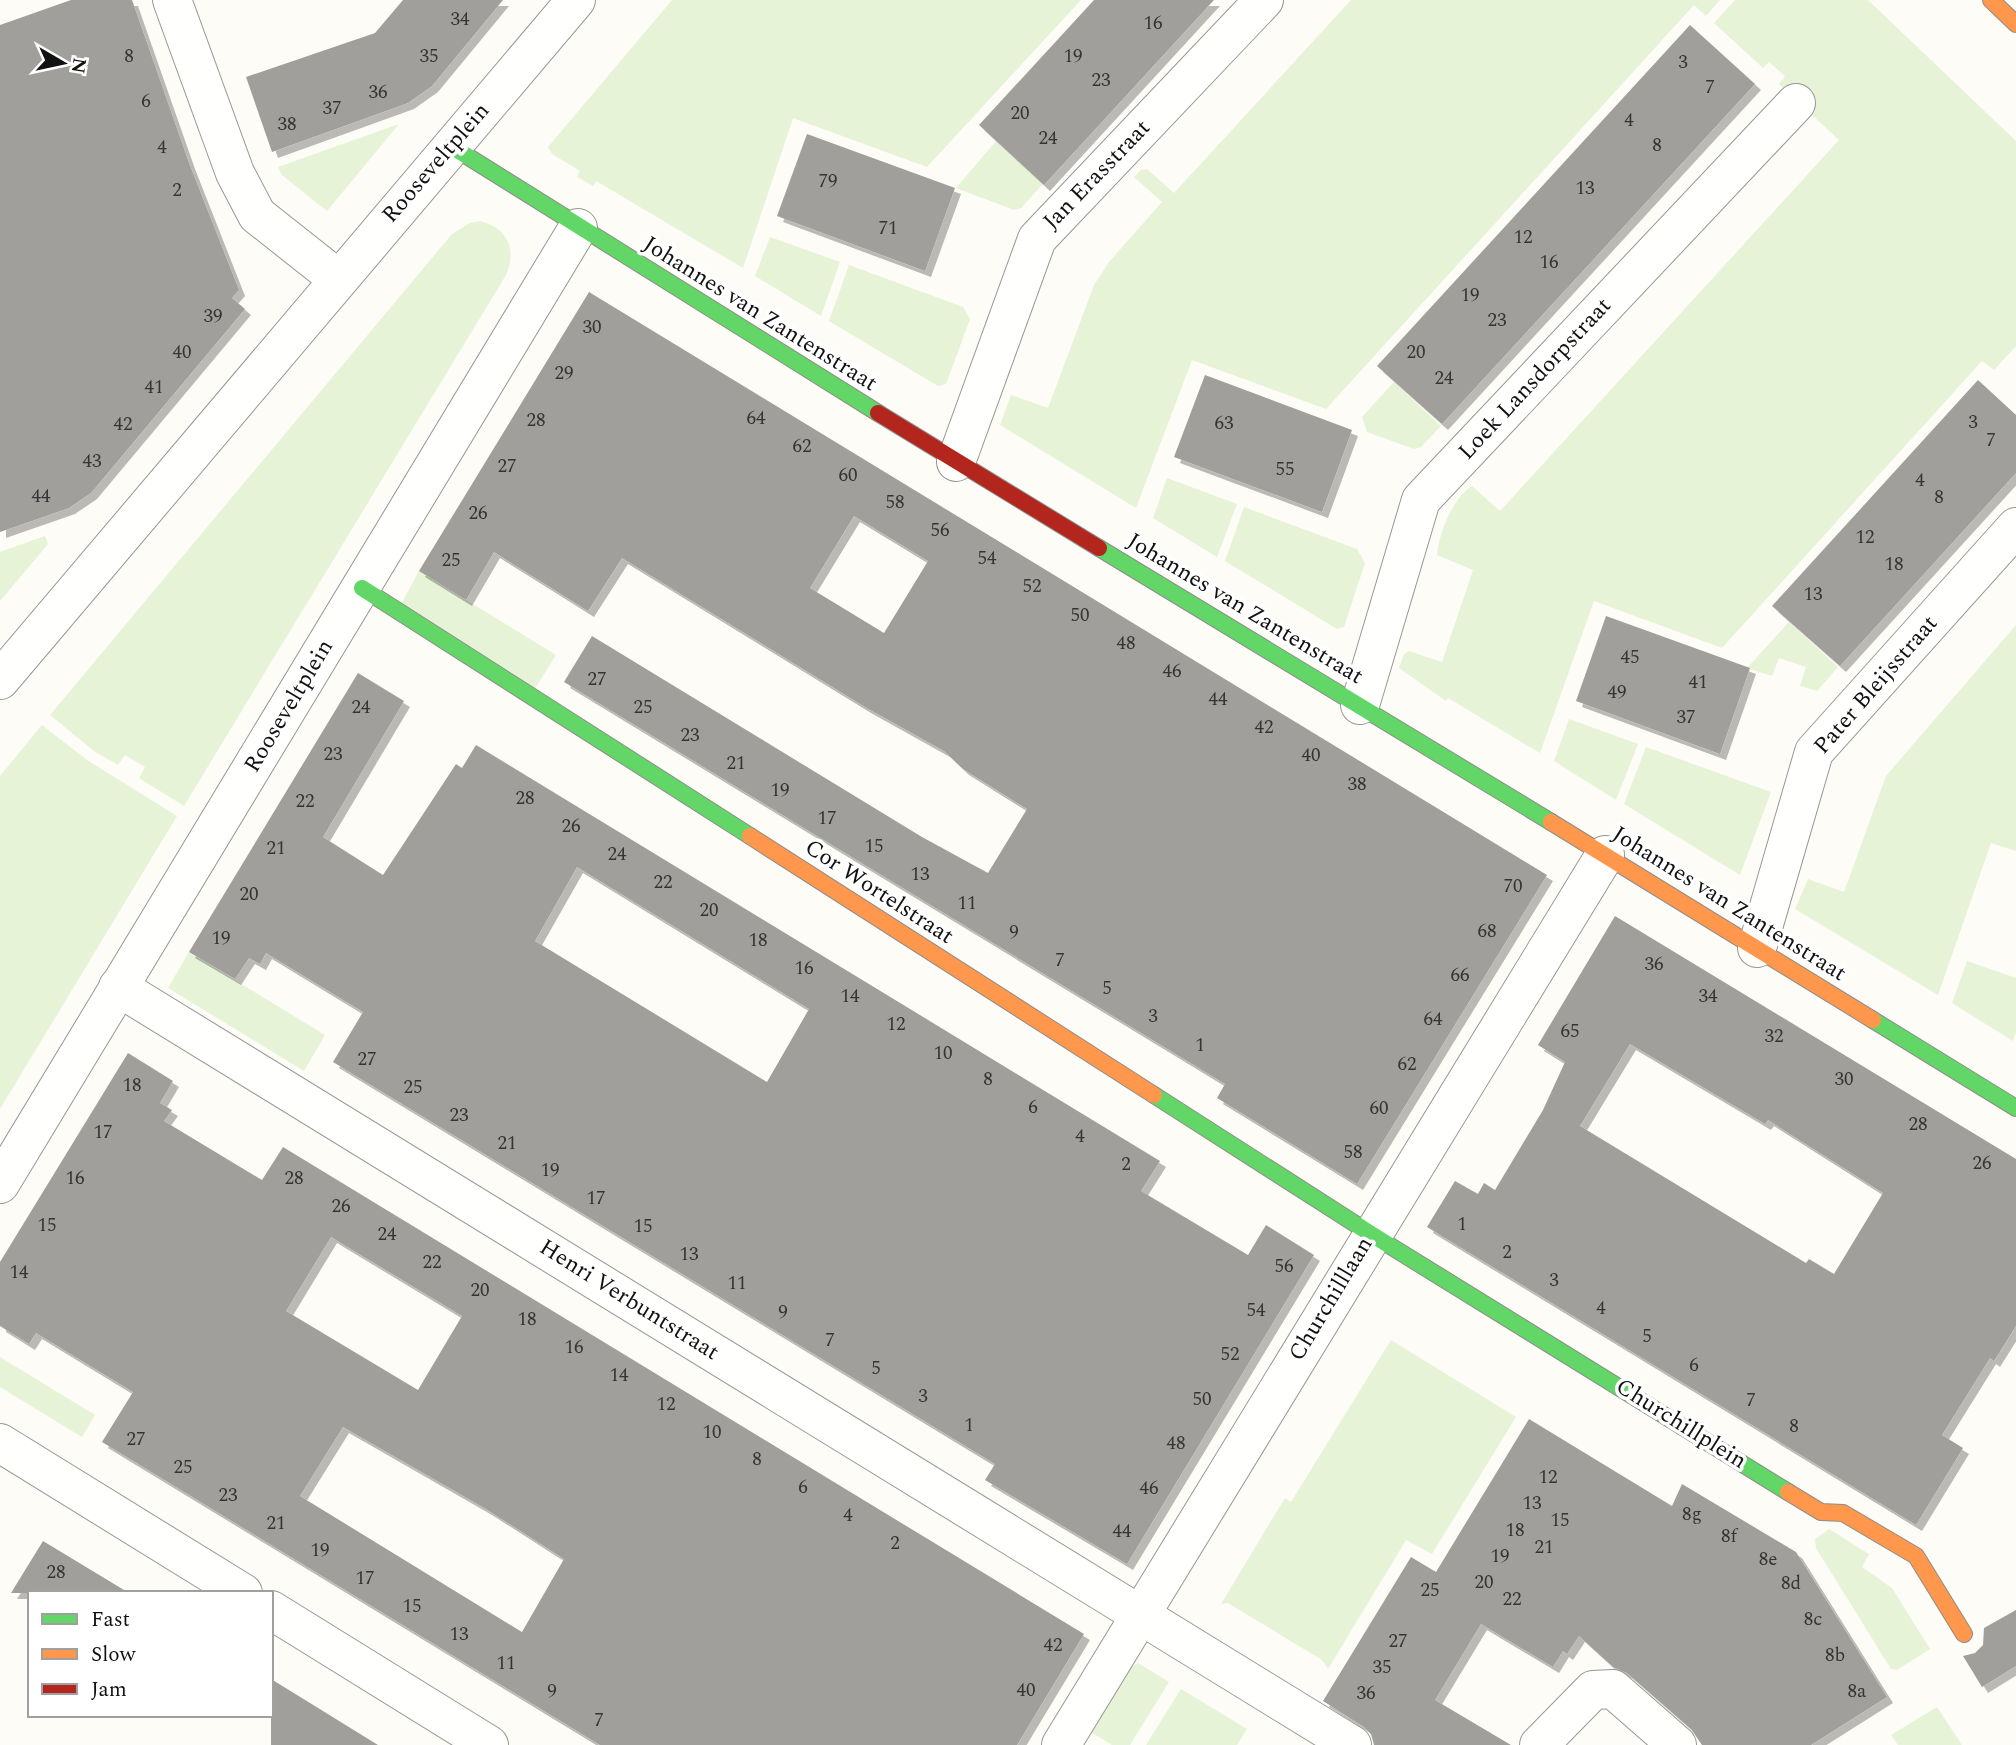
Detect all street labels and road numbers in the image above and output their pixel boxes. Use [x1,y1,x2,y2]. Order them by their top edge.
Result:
street label: Rooseveltplein [374,95,498,231]
street label: Jan Erasstraat [1035,112,1159,238]
street label: Johannes van Zantenstraat [636,227,884,401]
street label: Loek Lansdorpstraat [1450,290,1620,468]
street label: Johannes van Zantenstraat [1120,524,1370,694]
street label: Pater Bleijsstraat [1806,608,1946,762]
street label: Rooseveltplein [235,633,343,779]
street label: Johannes van Zantenstraat [1605,817,1853,991]
street label: Cor Wortelstraat [797,831,961,953]
street label: Henri Verbuntstraat [532,1230,726,1370]
street label: Churchilllaan [1280,1230,1382,1368]
street label: Churchillplein [1609,1370,1753,1478]

